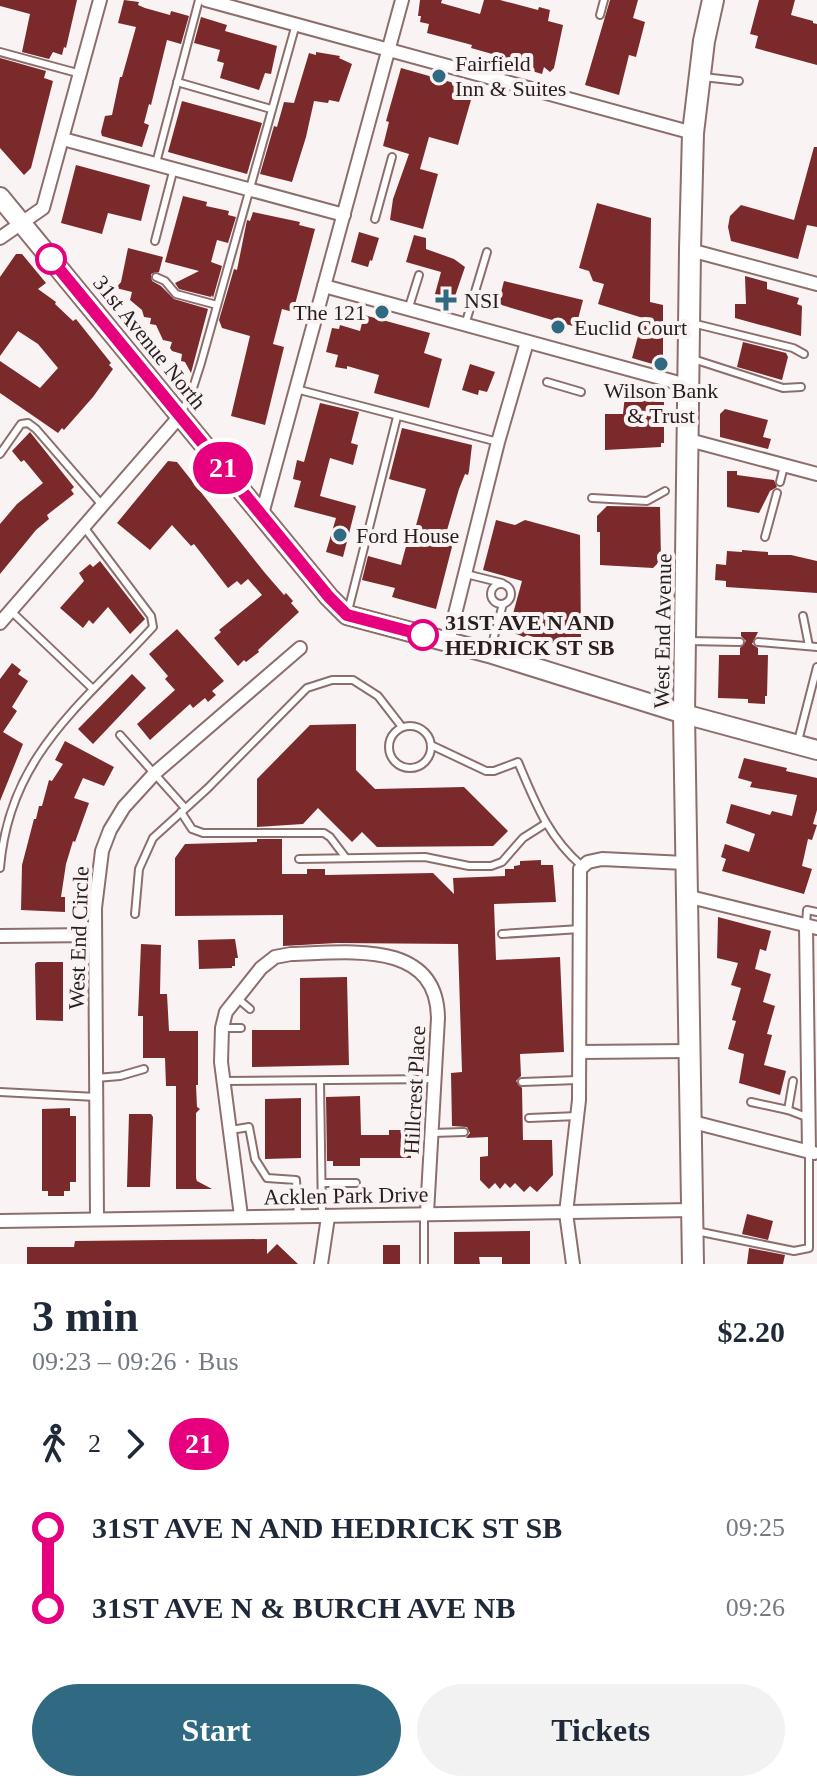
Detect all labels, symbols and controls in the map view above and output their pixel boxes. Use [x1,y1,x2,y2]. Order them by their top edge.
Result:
place label: Fairfield Inn & Suites [455,51,566,101]
marker: Fairfield Inn & Suites [430,67,448,85]
unlabelled marker [36,244,66,274]
street label: 31st Avenue North [88,270,211,414]
place label: NSI [464,288,499,313]
marker: NSI [435,289,457,311]
place label: The 121 [293,300,366,325]
marker: The 121 [373,303,391,321]
place label: Euclid Court [574,315,687,340]
marker: Euclid Court [549,318,567,336]
marker: Wilson Bank & Trust [652,355,670,373]
place label: Wilson Bank & Trust [604,378,718,428]
line badge: 21 [187,442,259,494]
text: 21 [209,452,237,483]
place label: Ford House [356,523,459,548]
marker: Ford House [331,526,349,544]
street label: West End Avenue [649,553,676,709]
place label: 31ST AVE N AND HEDRICK ST SB [445,610,615,660]
marker: 31ST AVE N AND HEDRICK ST SB [408,620,438,650]
street label: West End Circle [64,866,93,1010]
street label: Hillcrest Place [399,1025,430,1155]
street label: Acklen Park Drive [263,1182,429,1209]
text: 3 min [32,1292,138,1341]
text: $2.20 [718,1315,785,1348]
text: 09:23 – 09:26 · Bus [32,1347,239,1376]
icon: walk [32,1422,76,1466]
icon: forward [113,1422,157,1466]
text: 21 [185,1428,213,1459]
text: 2 [88,1429,101,1458]
text: 31ST AVE N AND HEDRICK ST SB [92,1511,562,1544]
text: 09:25 [726,1513,785,1542]
text: 31ST AVE N & BURCH AVE NB [92,1591,515,1624]
text: 09:26 [726,1593,785,1622]
button: Start [32,1684,401,1776]
button: Tickets [417,1684,785,1776]

